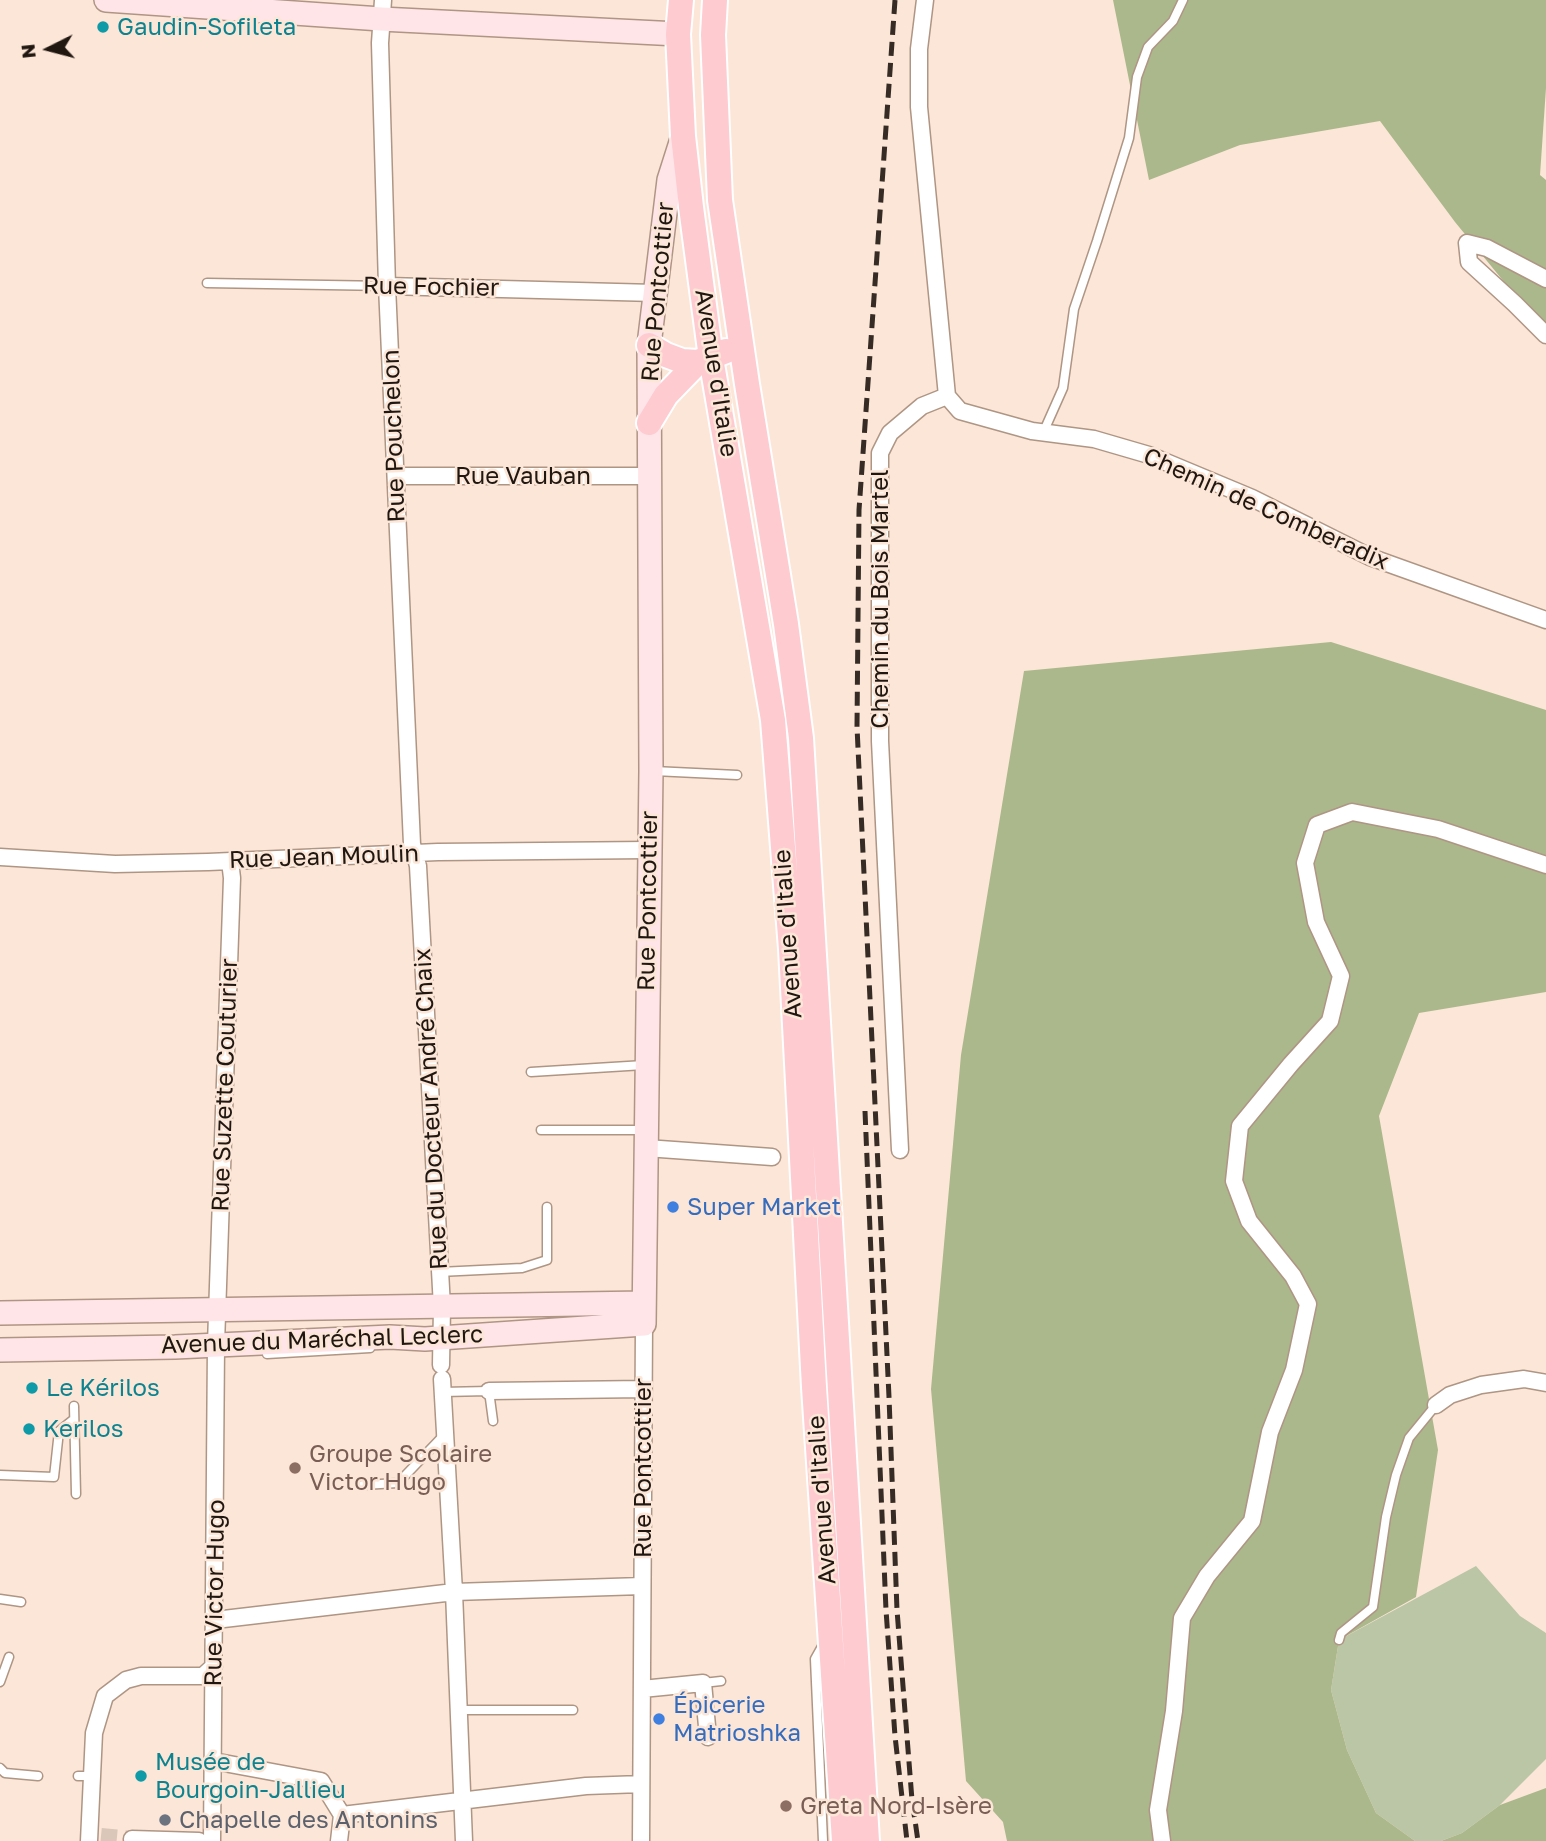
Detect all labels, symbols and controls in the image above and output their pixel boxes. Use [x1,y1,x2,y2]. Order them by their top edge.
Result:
place label: Gaudin-Sofileta [117,13,296,41]
north arrow [14,14,84,84]
marker: Gaudin-Sofileta [95,19,111,35]
text: N [15,43,40,60]
street label: Rue Pontcottier [636,201,680,383]
street label: Rue Fochier [363,271,499,303]
street label: Avenue d'Italie [689,287,743,459]
street label: Rue Pouchelon [377,349,411,523]
street label: Chemin de Comberadix [1139,442,1393,576]
street label: Rue Vauban [455,462,591,490]
street label: Chemin du Bois Martel [866,469,894,729]
street label: Rue Pontcottier [632,811,664,991]
street label: Rue Jean Moulin [228,839,420,875]
street label: Avenue d'Italie [768,848,808,1020]
street label: Rue du Docteur André Chaix [408,947,454,1271]
street label: Rue Suzette Couturier [206,958,244,1212]
place label: Super Market [687,1193,841,1221]
marker: Super Market [665,1199,681,1215]
street label: Avenue du Maréchal Leclerc [160,1320,484,1360]
place label: Le Kérilos [46,1374,160,1402]
street label: Rue Pontcottier [629,1378,657,1558]
marker: Le Kérilos [24,1380,40,1396]
street label: Avenue d'Italie [802,1414,842,1586]
place label: Kerilos [43,1415,123,1443]
marker: Kerilos [21,1421,37,1437]
place label: Groupe Scolaire Victor Hugo [309,1440,492,1496]
marker: Groupe Scolaire Victor Hugo [287,1460,303,1476]
street label: Rue Victor Hugo [199,1499,231,1687]
place label: Épicerie Matrioshka [673,1691,801,1747]
marker: Épicerie Matrioshka [651,1711,667,1727]
place label: Musée de Bourgoin-Jallieu [155,1748,346,1804]
marker: Musée de Bourgoin-Jallieu [133,1768,149,1784]
place label: Greta Nord-Isère [800,1792,992,1820]
marker: Greta Nord-Isère [778,1798,794,1814]
place label: Chapelle des Antonins [179,1806,438,1834]
marker: Chapelle des Antonins [157,1812,173,1828]

